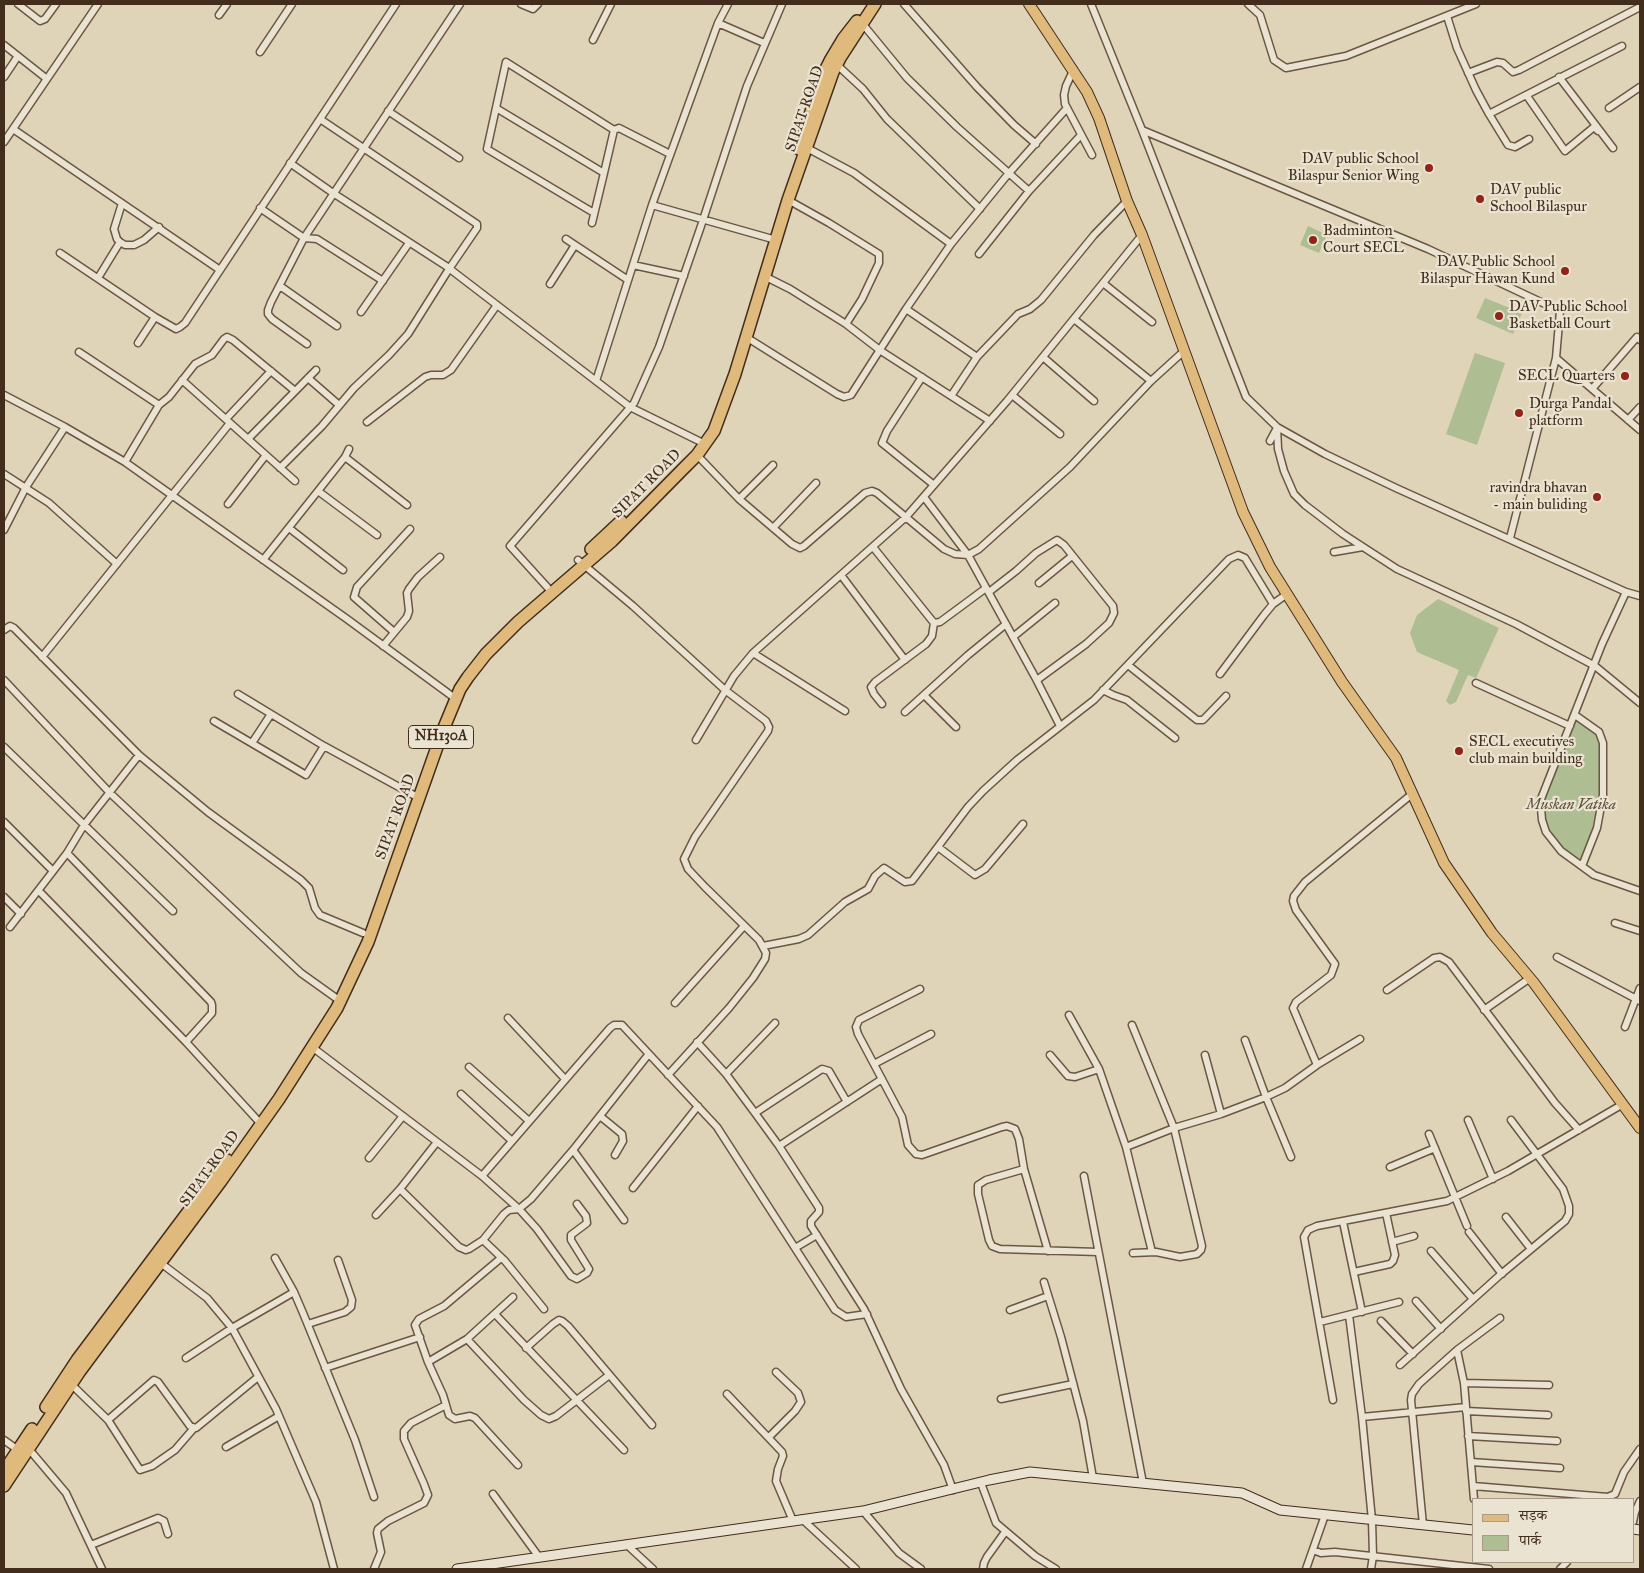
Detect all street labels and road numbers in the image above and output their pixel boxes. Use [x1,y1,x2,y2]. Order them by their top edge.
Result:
street label: SIPAT ROAD [782,64,828,154]
street label: SIPAT ROAD [609,446,685,522]
road number: NH130A [408,726,474,749]
street label: SIPAT ROAD [372,772,420,862]
street label: SIPAT ROAD [176,1127,244,1211]

